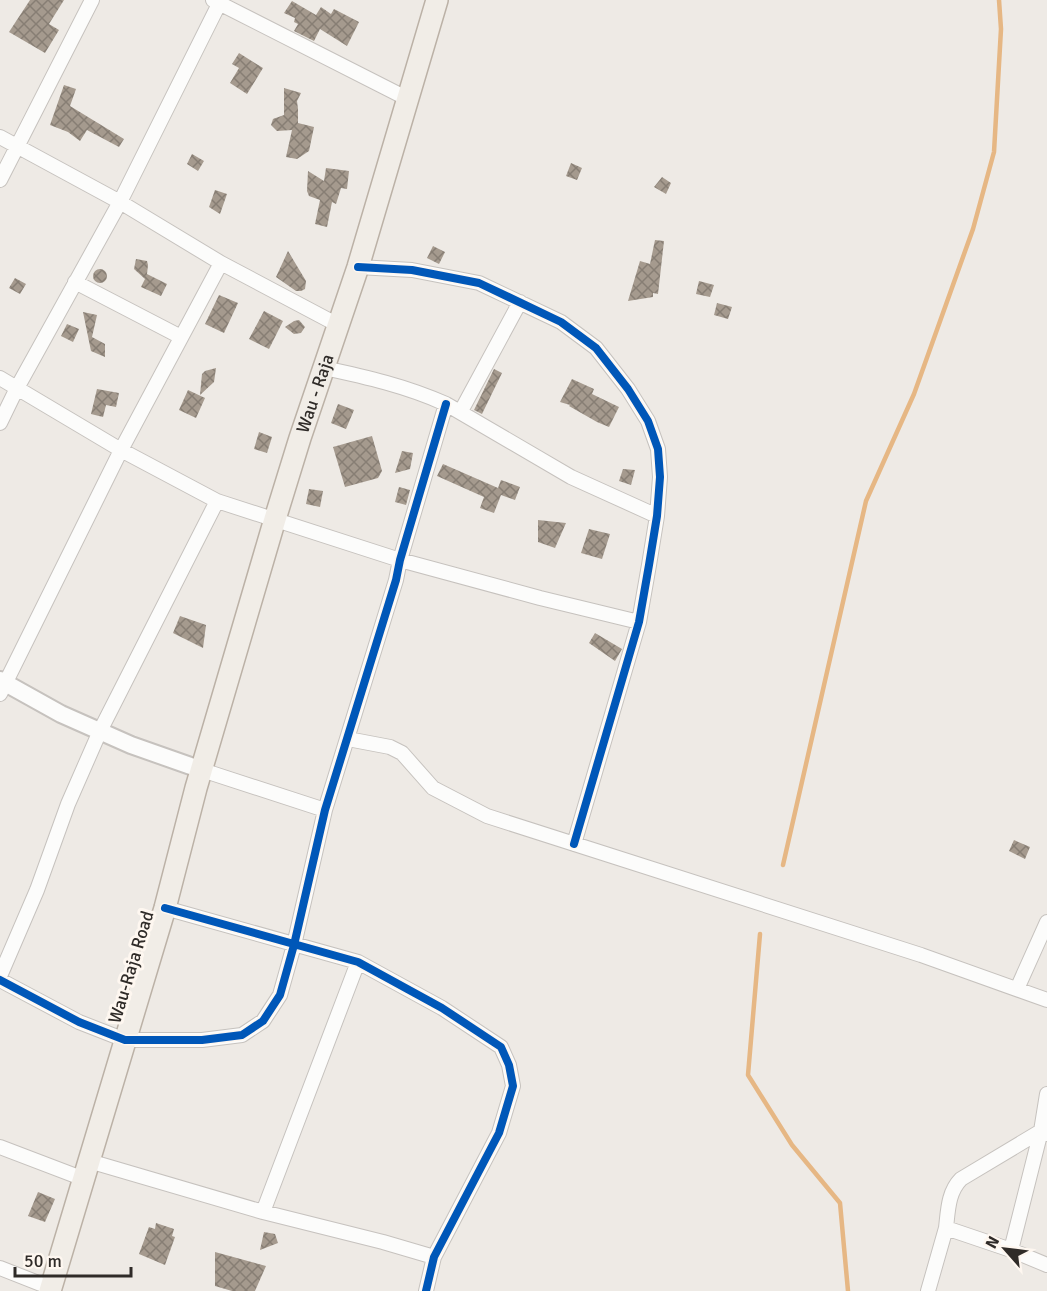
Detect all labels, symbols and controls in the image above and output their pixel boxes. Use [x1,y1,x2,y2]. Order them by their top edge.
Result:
street label: Wau - Raja [292,351,339,436]
street label: Wau-Raja Road [103,908,159,1026]
north arrow [975,1219,1035,1279]
text: N [981,1233,1004,1252]
scale bar [15,1240,130,1278]
text: 50 m [24,1250,62,1272]

